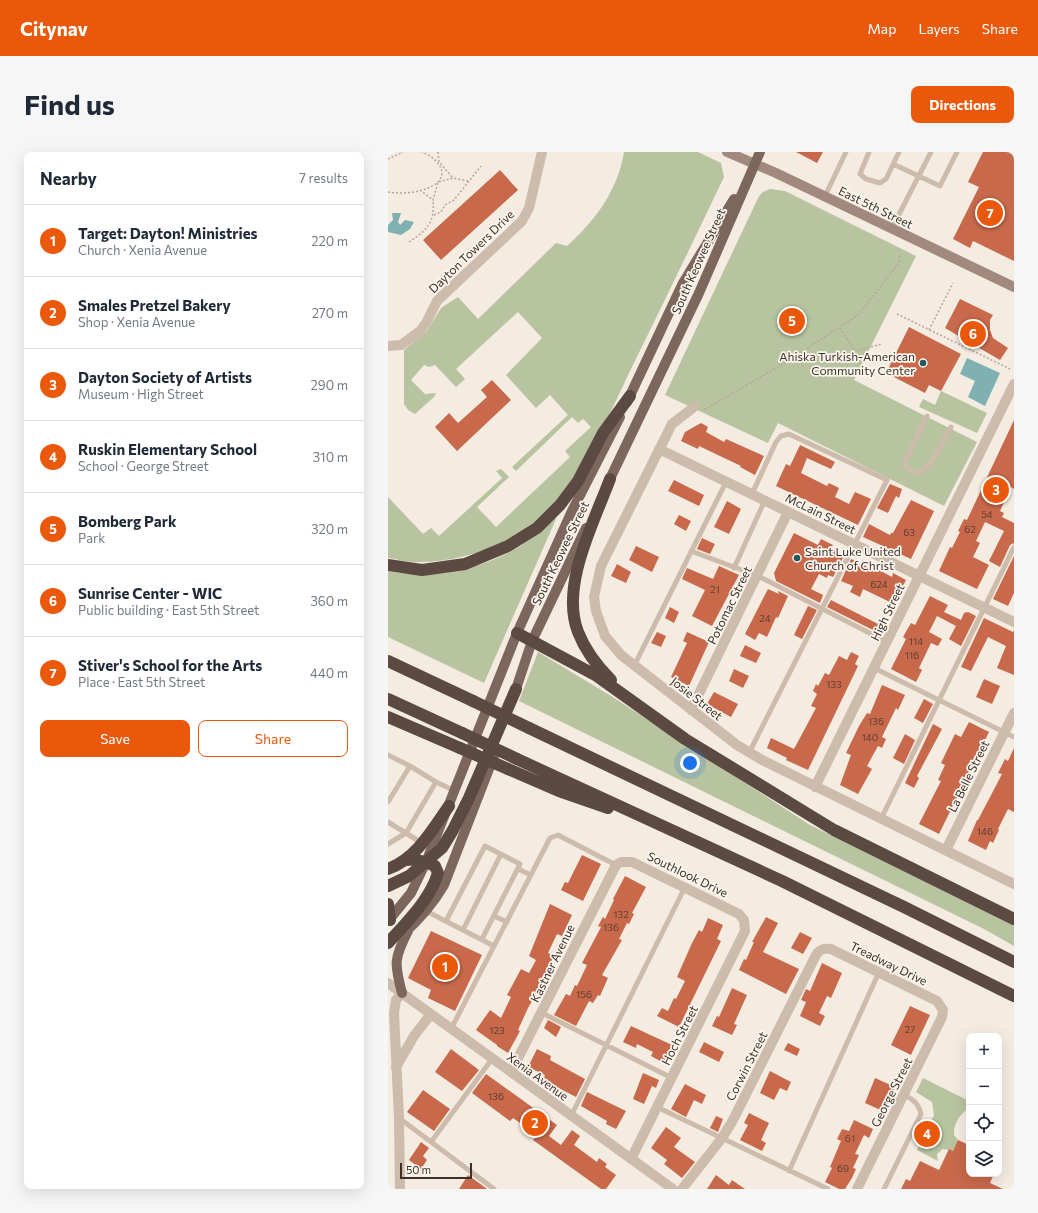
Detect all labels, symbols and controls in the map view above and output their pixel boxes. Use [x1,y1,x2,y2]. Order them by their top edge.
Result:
text: Citynav [20,17,88,40]
text: Map [868,20,896,37]
text: Layers [918,20,960,37]
text: Share [982,20,1018,37]
button: Directions [911,86,1014,123]
text: Find us [24,87,115,121]
text: Nearby [40,168,97,189]
text: 7 results [299,170,348,186]
street label: East 5th Street [837,183,916,231]
pin: 7 [977,198,1003,228]
street label: South Keowee Street [668,206,728,316]
street label: Dayton Towers Drive [425,207,517,295]
text: Target: Dayton! Ministries [78,224,258,242]
text: 1 [50,233,56,249]
text: 220 m [311,233,348,249]
text: Church · Xenia Avenue [78,242,207,258]
text: Smales Pretzel Bakery [78,296,231,314]
text: 2 [49,305,57,321]
text: 270 m [312,305,348,321]
pin: 5 [779,306,805,336]
text: Shop · Xenia Avenue [78,314,195,330]
pin: 6 [960,319,986,349]
place label: Ahiska Turkish-American Community Center [779,349,915,377]
marker: Ahiska Turkish-American Community Center [918,358,928,368]
text: Dayton Society of Artists [78,368,252,386]
text: 3 [49,377,57,393]
text: 290 m [311,377,348,393]
text: Museum · High Street [78,386,204,402]
text: Ruskin Elementary School [78,440,257,458]
text: 4 [49,449,57,465]
text: 310 m [313,449,348,465]
text: School · George Street [78,458,209,474]
pin: 3 [983,475,1009,505]
street label: McLain Street [783,490,859,536]
street label: South Keowee Street [529,499,591,607]
house number: 54 [981,508,993,520]
text: Bomberg Park [78,512,177,530]
text: 5 [49,521,57,537]
text: 320 m [311,521,348,537]
house number: 62 [964,523,976,535]
house number: 63 [903,526,915,538]
text: Park [78,530,105,546]
place label: Saint Luke United Church of Christ [805,544,901,572]
marker: Saint Luke United Church of Christ [792,553,802,563]
street label: Potomac Street [704,564,754,646]
house number: 624 [870,578,888,590]
street label: High Street [867,581,907,643]
house number: 21 [710,583,720,595]
text: Sunrise Center - WIC [78,584,222,602]
text: 6 [49,593,57,609]
text: 360 m [310,593,348,609]
text: Public building · East 5th Street [78,602,259,618]
house number: 24 [759,612,771,624]
house number: 114 [909,635,923,647]
house number: 116 [905,649,919,661]
text: Stiver's School for the Arts [78,656,262,674]
text: 7 [49,665,57,681]
text: 440 m [310,665,348,681]
text: Place · East 5th Street [78,674,205,690]
street label: Josie Street [668,674,726,723]
house number: 133 [826,678,842,690]
house number: 136 [868,715,884,727]
button: Save [40,720,190,757]
button: Share [198,720,348,757]
house number: 140 [862,731,878,743]
street label: La Belle Street [945,738,991,814]
your location [680,753,700,773]
house number: 146 [977,825,993,837]
street label: Southlook Drive [645,848,731,900]
house number: 132 [613,908,629,920]
house number: 136 [603,921,619,933]
street label: Kastner Avenue [527,922,577,1004]
street label: Treadway Drive [848,938,930,988]
pin: 1 [432,952,458,982]
house number: 156 [576,988,592,1000]
street label: Hoch Street [658,1003,700,1067]
house number: 27 [905,1023,915,1035]
house number: 123 [489,1024,505,1036]
street label: Corwin Street [723,1029,770,1103]
map controls [966,1033,1002,1177]
button: + [966,1033,1002,1069]
street label: Xenia Avenue [505,1049,571,1103]
street label: George Street [868,1055,915,1129]
button: − [966,1069,1002,1105]
house number: 136 [488,1090,504,1102]
button: locate [966,1105,1002,1141]
pin: 2 [522,1108,548,1138]
pin: 4 [914,1119,940,1149]
house number: 61 [845,1132,855,1144]
button: layers [966,1141,1002,1177]
scale bar [400,1161,472,1180]
house number: 69 [837,1162,849,1174]
text: 50 m [406,1163,431,1176]

